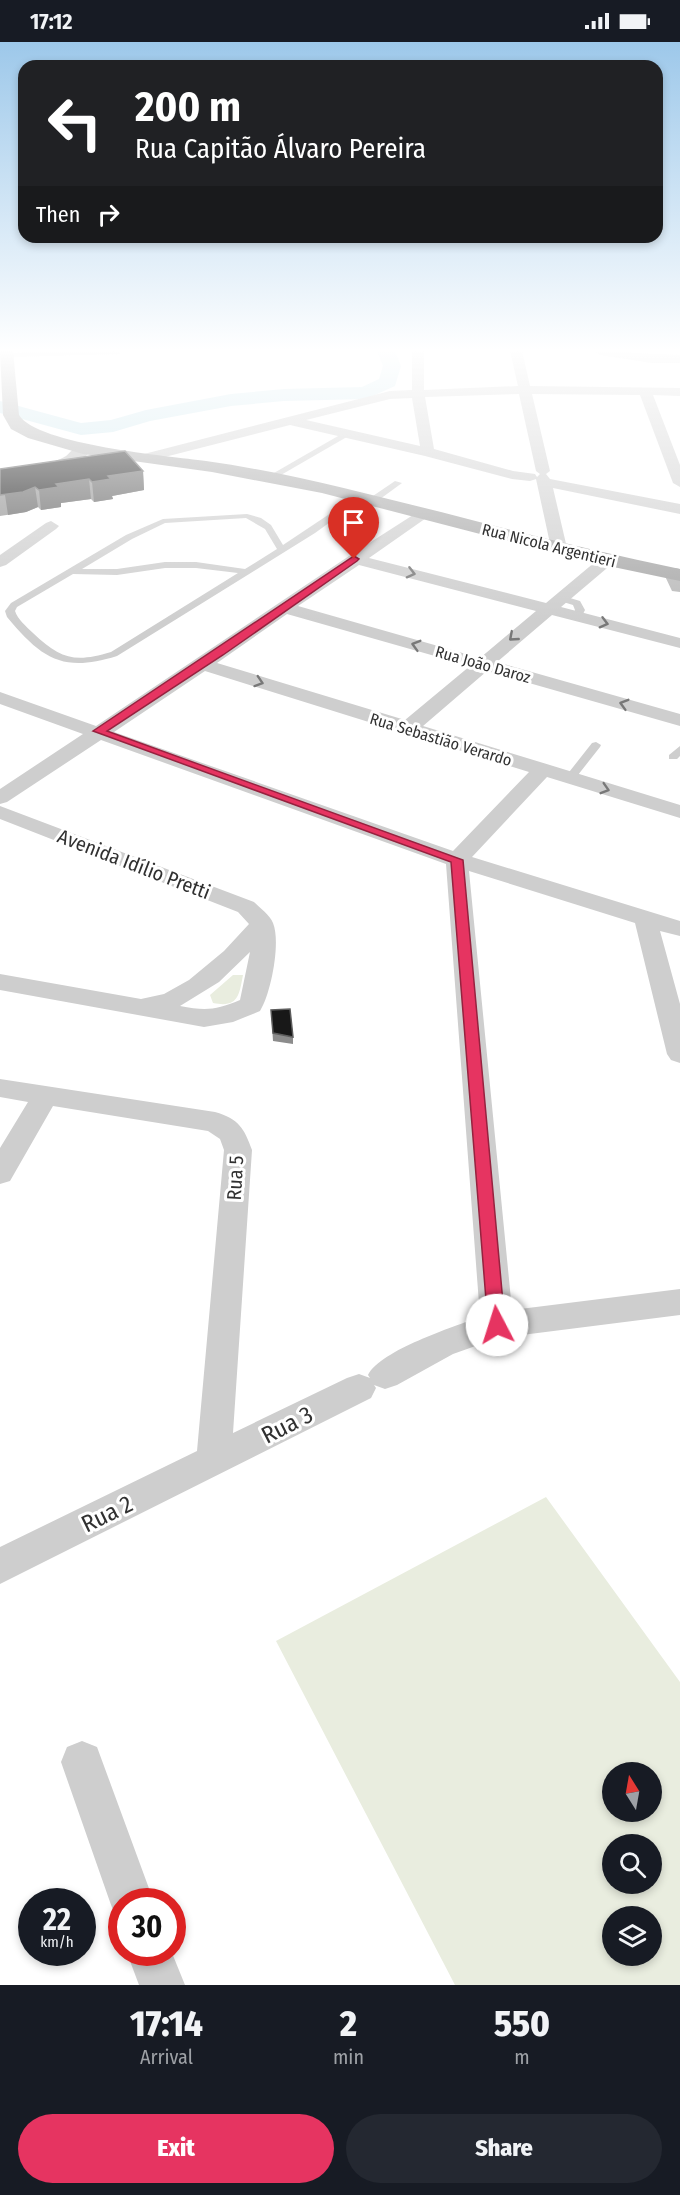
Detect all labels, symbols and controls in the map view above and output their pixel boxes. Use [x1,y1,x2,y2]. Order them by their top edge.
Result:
text: 17:12 [30,8,72,35]
text: 200 m [135,82,241,132]
icon: left [36,84,114,162]
text: Rua Capitão Álvaro Pereira [135,133,426,165]
icon: right [92,198,125,231]
text: Then [36,201,80,228]
pin [328,497,379,559]
icon: arrive [337,506,370,539]
street label: Rua Nicola Argentieri [480,520,618,571]
one-way arrow [406,566,416,579]
one-way arrow [598,616,609,628]
one-way arrow [509,630,520,641]
one-way arrow [411,640,422,652]
street label: Rua João Daroz [433,642,533,687]
one-way arrow [253,675,264,687]
one-way arrow [619,699,630,711]
street label: Rua Sebastião Verardo [368,709,514,770]
one-way arrow [599,782,610,794]
street label: Avenida Idílio Pretti [54,824,214,904]
street label: Rua 5 [222,1155,248,1201]
position arrow [465,1293,529,1357]
street label: Rua 3 [257,1400,317,1450]
street label: Rua 2 [77,1490,137,1538]
north arrow [602,1762,662,1822]
map controls [602,1762,662,1966]
button: search [602,1834,662,1894]
speed limit sign: 30 [108,1888,186,1966]
text: 22 [43,1902,71,1938]
button: layers [602,1906,662,1966]
text: km/h [40,1933,74,1951]
text: 17:14 [130,2002,203,2046]
text: 2 [340,2002,357,2046]
text: 550 [494,2002,550,2046]
text: Arrival [140,2045,193,2069]
text: min [333,2045,364,2069]
text: m [514,2045,530,2069]
button: Exit [18,2114,334,2183]
button: Share [346,2114,662,2183]

